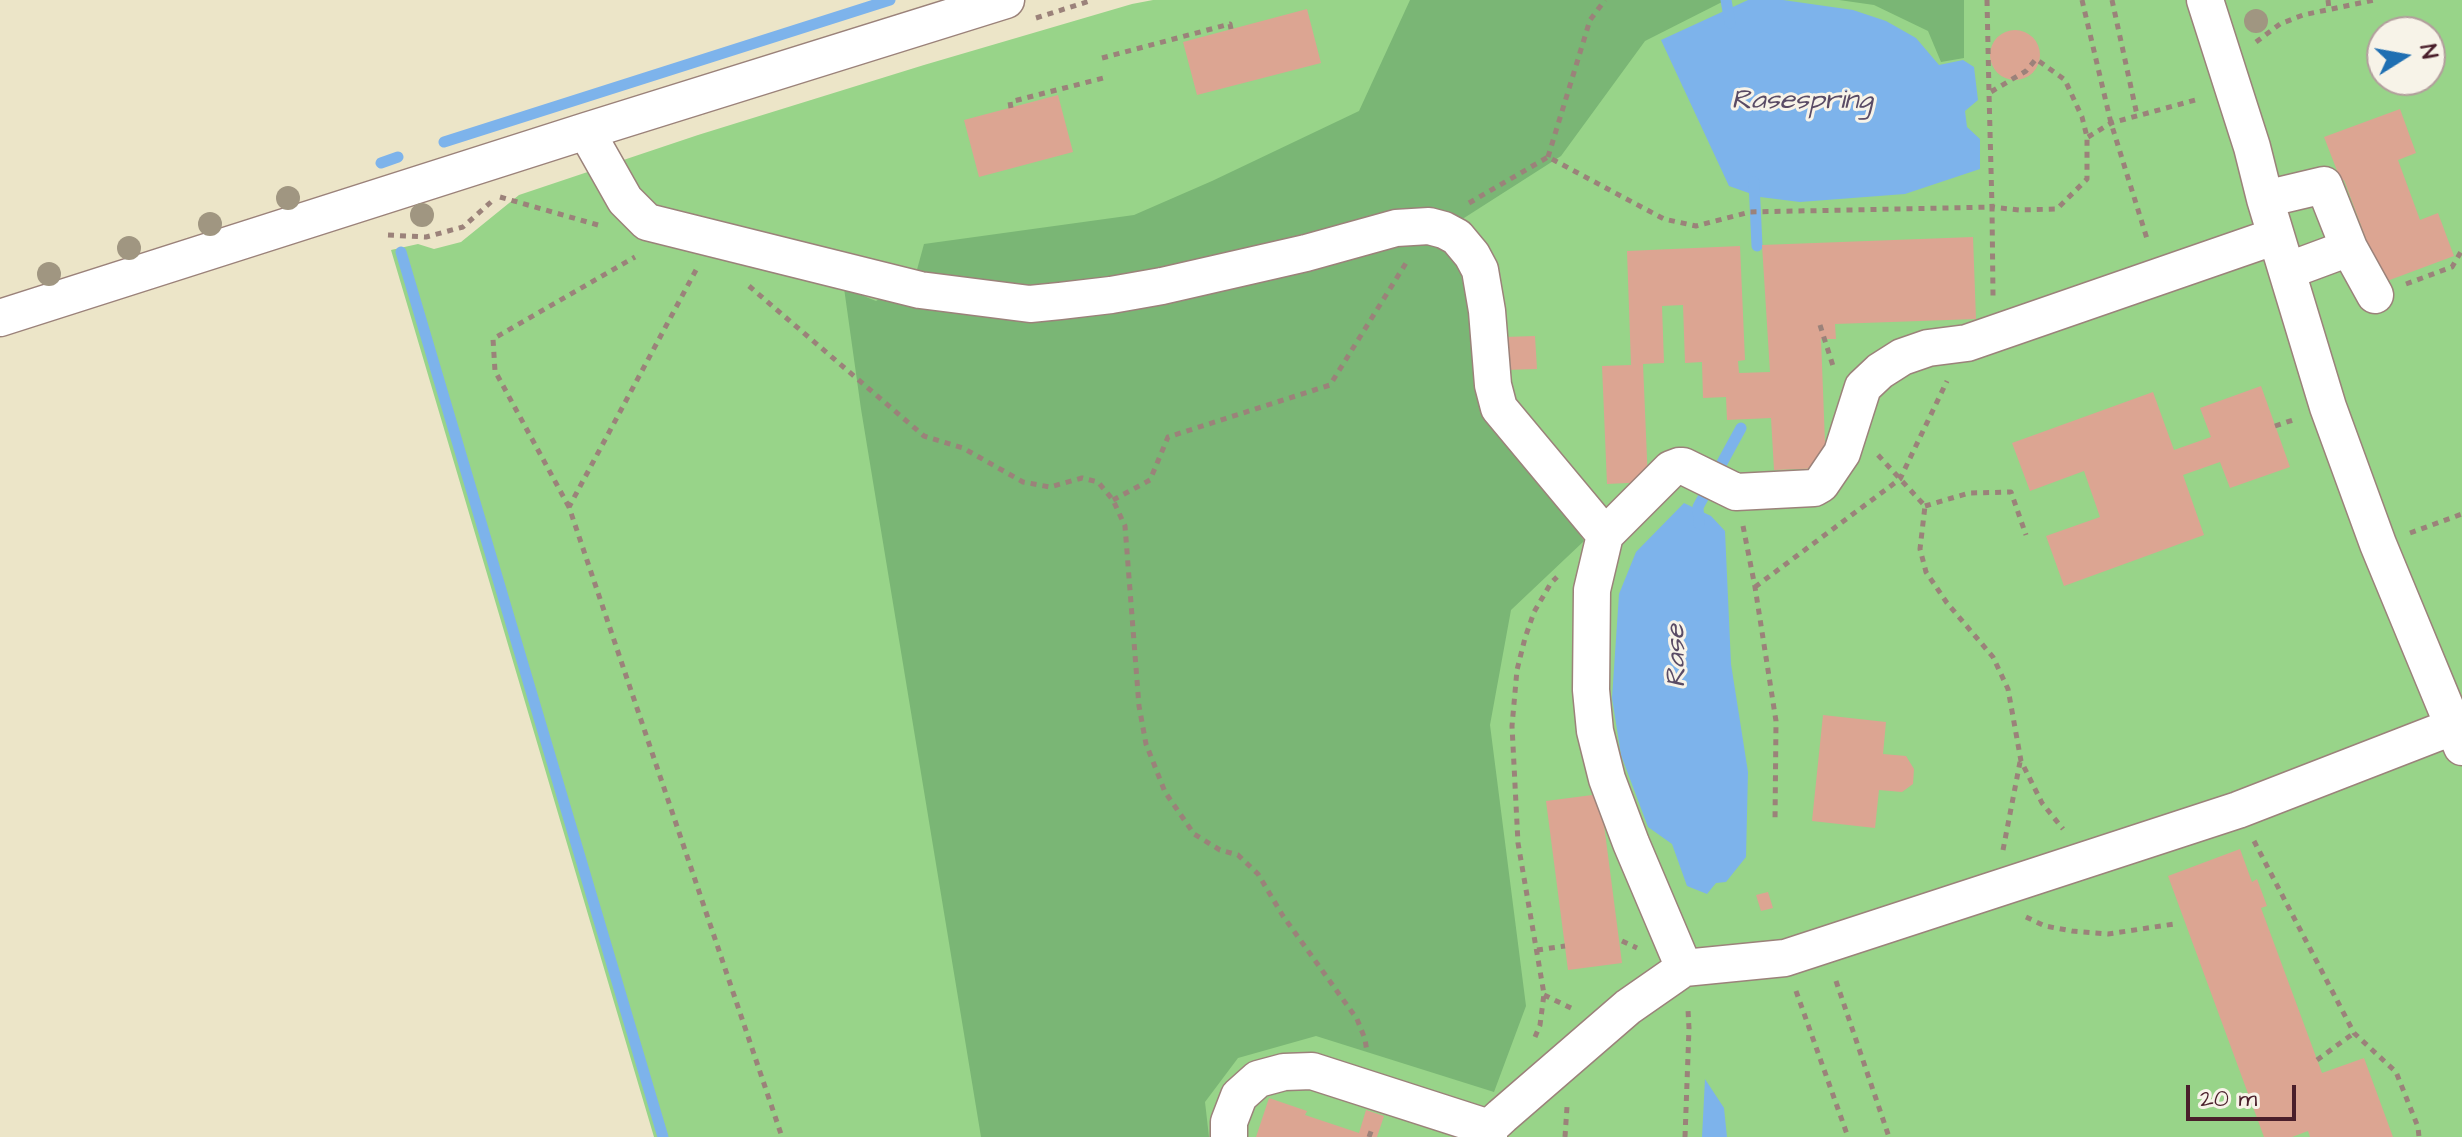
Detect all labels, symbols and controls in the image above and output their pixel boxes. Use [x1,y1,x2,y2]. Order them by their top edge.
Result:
north arrow [2366,16,2446,96]
text: N [2412,42,2445,61]
water label: Rasespring [1731,85,1873,119]
water label: Rase [1661,624,1695,688]
scale bar [2190,1069,2300,1119]
text: 20 m [2200,1082,2257,1116]

